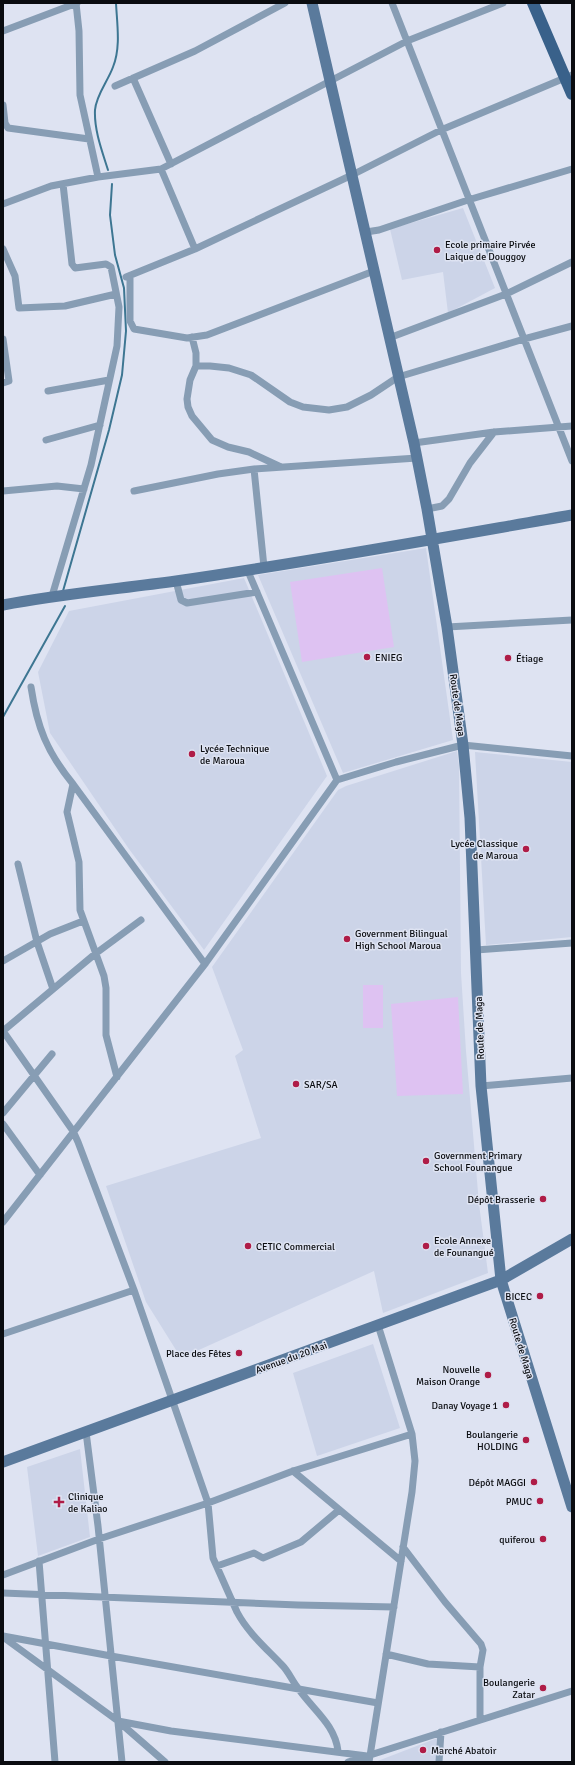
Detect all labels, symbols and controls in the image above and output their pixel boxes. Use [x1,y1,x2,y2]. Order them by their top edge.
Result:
place label: Ecole primaire Pirvée Laique de Douggoy [445,239,536,263]
marker: Ecole primaire Pirvée Laique de Douggoy [432,245,442,255]
marker: ENIEG [362,652,372,662]
place label: ENIEG [375,652,402,664]
place label: Étiage [516,652,543,665]
marker: Étiage [503,653,513,663]
street label: Route de Maga [447,673,467,737]
place label: Lycée Technique de Maroua [200,743,269,767]
marker: Lycée Technique de Maroua [187,749,197,759]
place label: Lycée Classique de Maroua [451,838,518,862]
marker: Lycée Classique de Maroua [521,844,531,854]
place label: Government Bilingual High School Maroua [355,928,448,952]
marker: Government Bilingual High School Maroua [342,934,352,944]
street label: Route de Maga [473,996,487,1060]
marker: SAR/SA [291,1079,301,1089]
place label: SAR/SA [304,1079,338,1091]
place label: Government Primary School Founangue [434,1150,522,1174]
marker: Government Primary School Founangue [421,1156,431,1166]
place label: Dépôt Brasserie [468,1194,535,1206]
marker: Dépôt Brasserie [538,1194,548,1204]
place label: Ecole Annexe de Founangué [434,1235,494,1259]
marker: CETIC Commercial [243,1241,253,1251]
place label: CETIC Commercial [256,1241,335,1253]
marker: Ecole Annexe de Founangué [421,1241,431,1251]
place label: BICEC [505,1291,532,1303]
marker: BICEC [535,1291,545,1301]
street label: Route de Maga [506,1316,536,1380]
street label: Avenue du 20 Mai [254,1339,329,1376]
place label: Place des Fêtes [166,1348,232,1360]
marker: Place des Fêtes [234,1348,244,1358]
place label: Nouvelle Maison Orange [416,1364,480,1388]
marker: Nouvelle Maison Orange [483,1370,493,1380]
place label: Danay Voyage 1 [432,1400,498,1412]
marker: Danay Voyage 1 [501,1400,511,1410]
place label: Boulangerie HOLDING [466,1429,518,1453]
marker: Boulangerie HOLDING [521,1435,531,1445]
place label: Dépôt MAGGI [469,1477,526,1489]
marker: Dépôt MAGGI [529,1477,539,1487]
place label: Clinique de Kaliao [68,1491,107,1515]
marker: Clinique de Kaliao [53,1496,65,1508]
place label: PMUC [506,1496,532,1508]
marker: PMUC [535,1496,545,1506]
place label: quiferou [499,1534,535,1546]
marker: quiferou [538,1534,548,1544]
place label: Boulangerie Zatar [483,1677,535,1701]
marker: Boulangerie Zatar [538,1683,548,1693]
marker: Marché Abatoir [418,1745,428,1755]
place label: Marché Abatoir [431,1745,497,1757]

